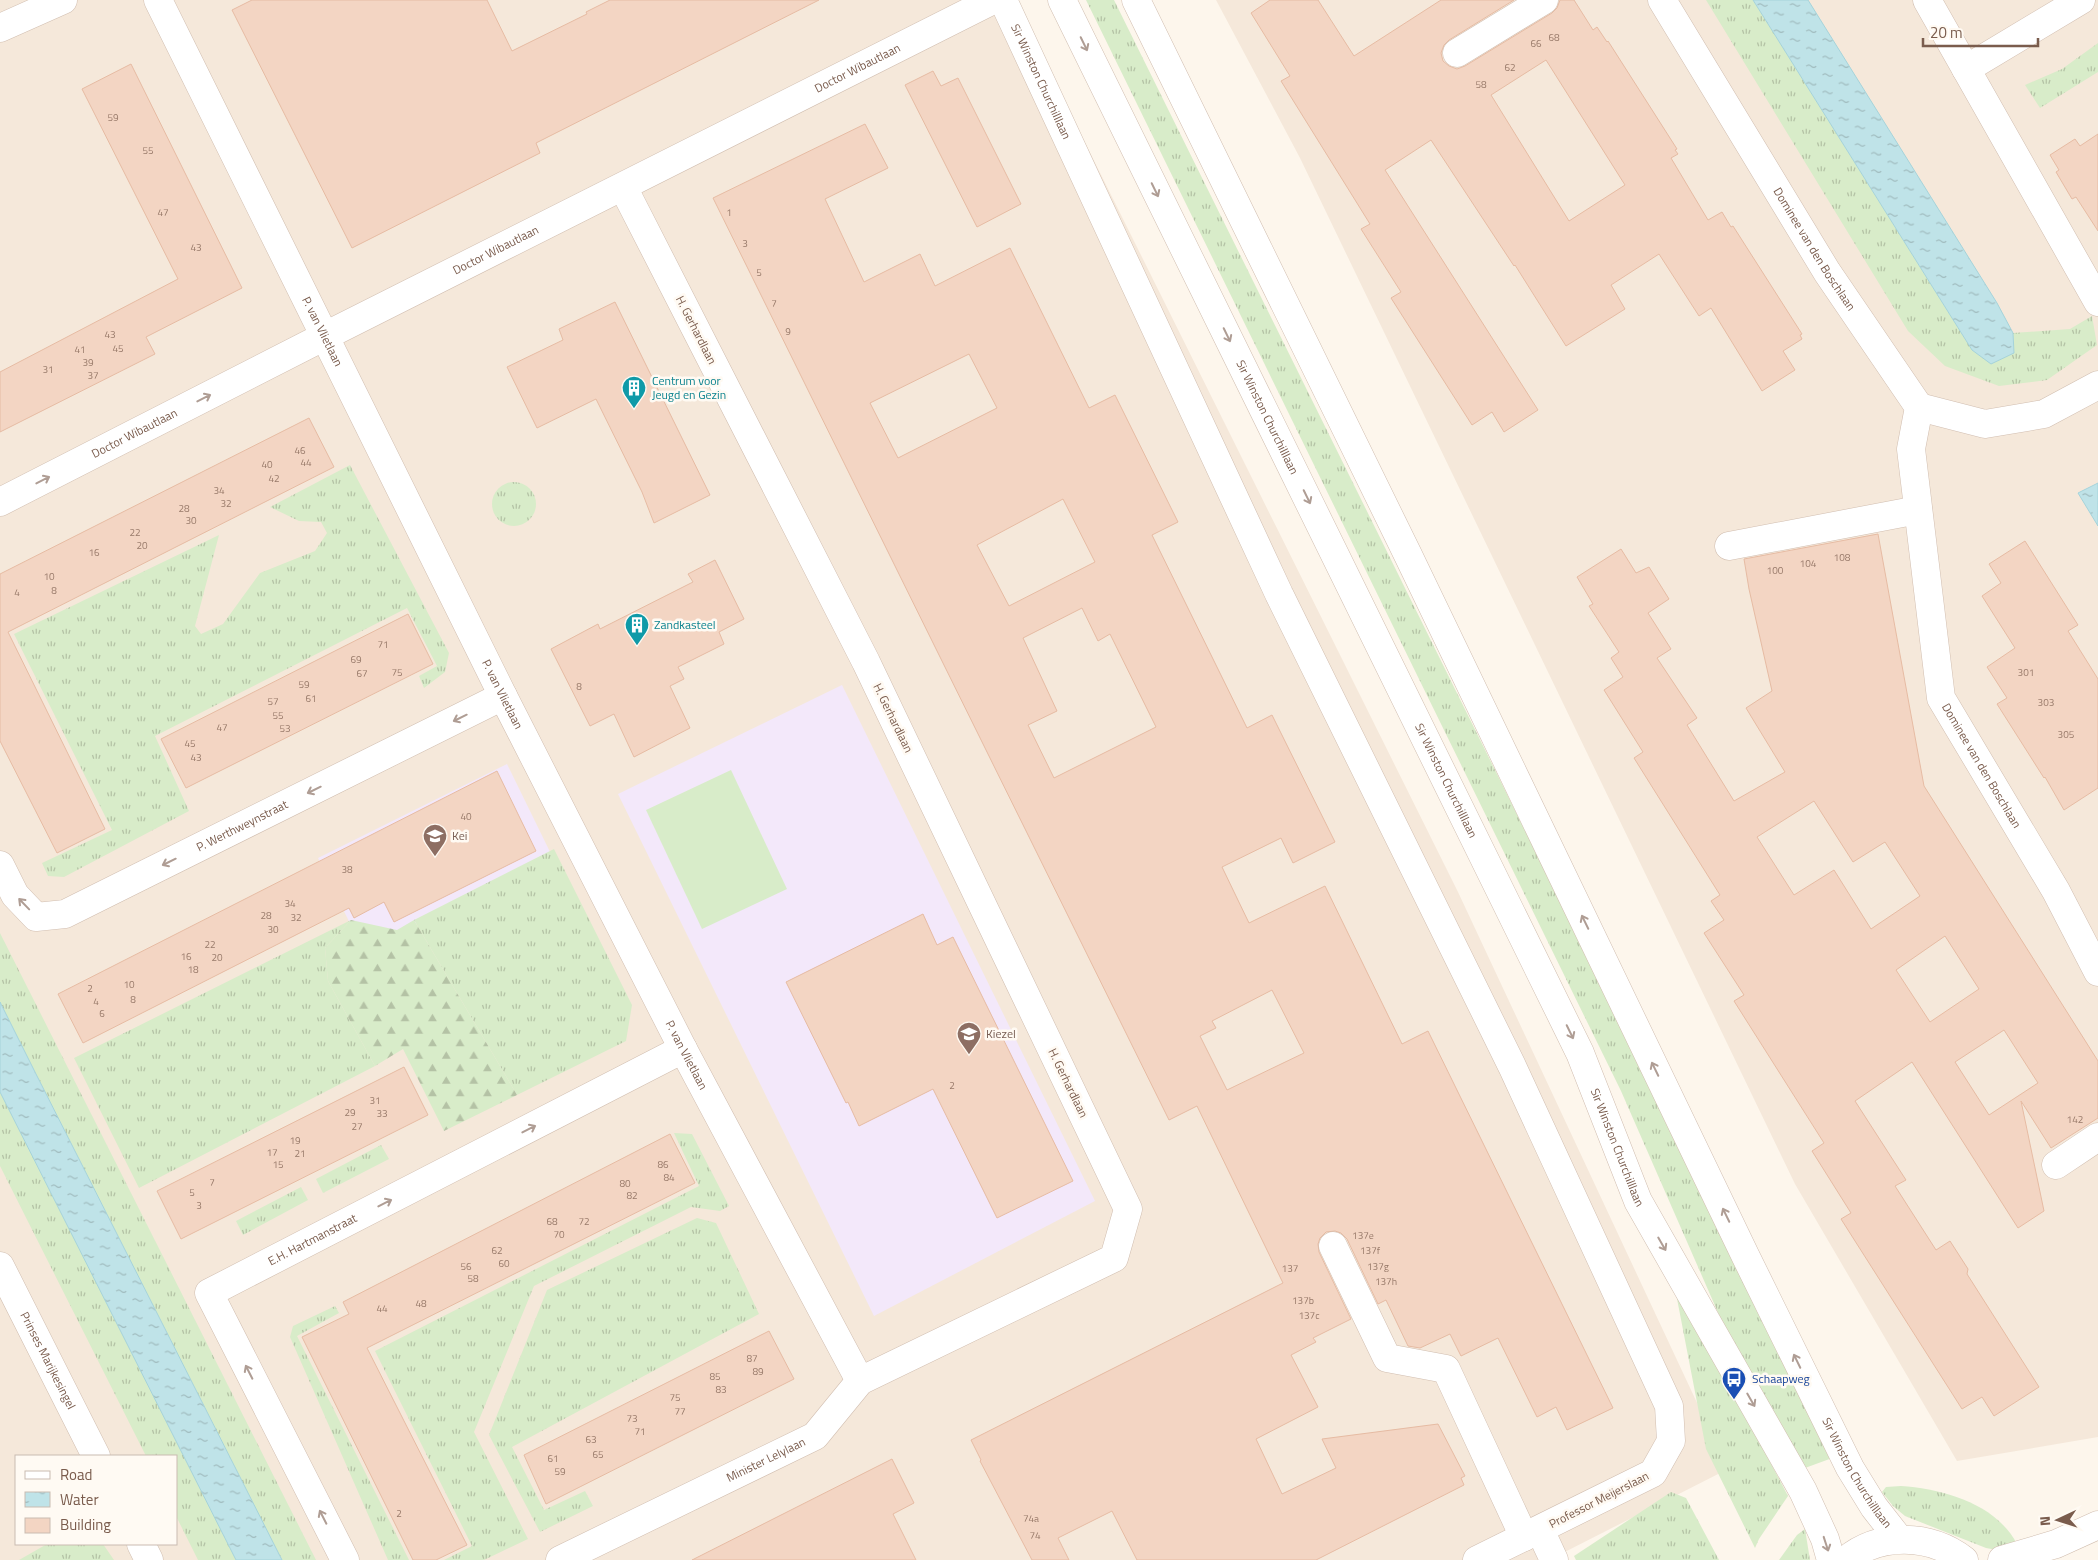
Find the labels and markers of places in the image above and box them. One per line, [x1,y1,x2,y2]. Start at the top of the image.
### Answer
place label: Centrum voor Jeugd en Gezin [652,371,726,404]
building icon: Centrum voor Jeugd en Gezin [621,375,647,409]
building icon: Zandkasteel [624,612,650,646]
place label: Zandkasteel [654,615,716,634]
school or university icon: Kei [422,823,448,857]
place label: Kei [452,826,467,845]
school or university icon: Kiezel [956,1021,982,1055]
place label: Kiezel [986,1024,1016,1043]
bus stop icon: Schaapweg [1721,1366,1747,1400]
place label: Schaapweg [1752,1369,1810,1388]

